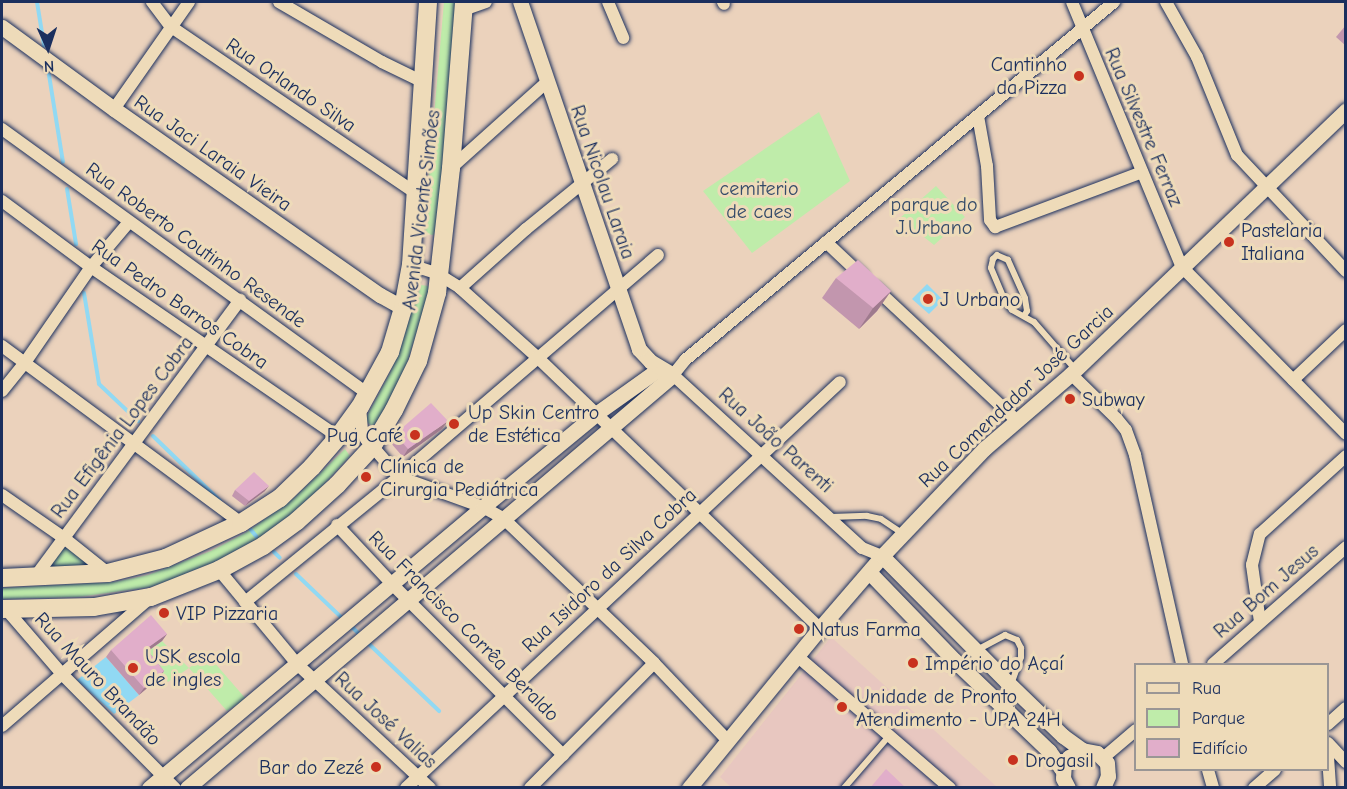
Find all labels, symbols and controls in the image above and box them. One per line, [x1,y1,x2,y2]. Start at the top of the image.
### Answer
north arrow [18,18,78,78]
street label: Rua Orlando Silva [221,33,361,137]
street label: Rua Silvestre Ferraz [1100,44,1188,210]
place label: Cantinho da Pizza [991,52,1067,99]
text: N [43,57,55,75]
marker: Cantinho da Pizza [1072,69,1086,83]
street label: Rua Jaci Laraia Vieira [130,90,296,216]
street label: Rua Nicolau Laraia [565,102,641,262]
street label: Avenida Vicente Simões [397,108,445,312]
street label: Rua Roberto Coutinho Resende [81,157,311,333]
park label: cemiterio de caes [720,176,798,223]
park label: parque do J.Urbano [891,193,977,240]
place label: Pastelaria Italiana [1241,219,1323,266]
street label: Rua Pedro Barros Cobra [87,234,273,374]
marker: Pastelaria Italiana [1222,235,1236,249]
place label: J Urbano [940,287,1020,311]
marker: J Urbano [921,292,935,306]
street label: Rua Comendador José Garcia [914,299,1118,493]
street label: Rua Efigênia Lopes Cobra [46,331,198,523]
street label: Rua João Parenti [714,382,838,498]
place label: Subway [1082,387,1145,411]
marker: Subway [1063,392,1077,406]
place label: Up Skin Centro de Estética [468,400,599,447]
marker: Up Skin Centro de Estética [445,415,463,433]
place label: Pug Café [327,423,403,447]
marker: Pug Café [408,428,422,442]
place label: Clínica de Cirurgia Pediátrica [380,454,538,501]
marker: Clínica de Cirurgia Pediátrica [357,468,375,486]
street label: Rua Isidoro da Silva Cobra [517,483,701,657]
street label: Rua Francisco Corrêa Beraldo [364,526,564,726]
street label: Rua Bom Jesus [1209,539,1323,643]
place label: VIP Pizzaria [176,601,278,625]
marker: VIP Pizzaria [157,606,171,620]
street label: Rua Mauro Brandão [30,607,166,751]
place label: Natus Farma [811,617,921,641]
marker: Natus Farma [792,622,806,636]
place label: USK escola de ingles [145,644,241,691]
place label: Império do Açaí [925,651,1064,675]
marker: Império do Açaí [906,656,920,670]
marker: USK escola de ingles [126,661,140,675]
legend [1134,663,1329,771]
street label: Rua José Valias [330,667,442,773]
text: Rua [1192,678,1221,699]
place label: Unidade de Pronto Atendimento - UPA 24H [856,684,1061,731]
marker: Unidade de Pronto Atendimento - UPA 24H [833,698,851,716]
text: Parque [1192,708,1245,729]
text: Edifício [1192,738,1248,759]
place label: Drogasil [1025,748,1094,772]
marker: Drogasil [1006,753,1020,767]
place label: Bar do Zezé [259,755,364,779]
marker: Bar do Zezé [369,760,383,774]

